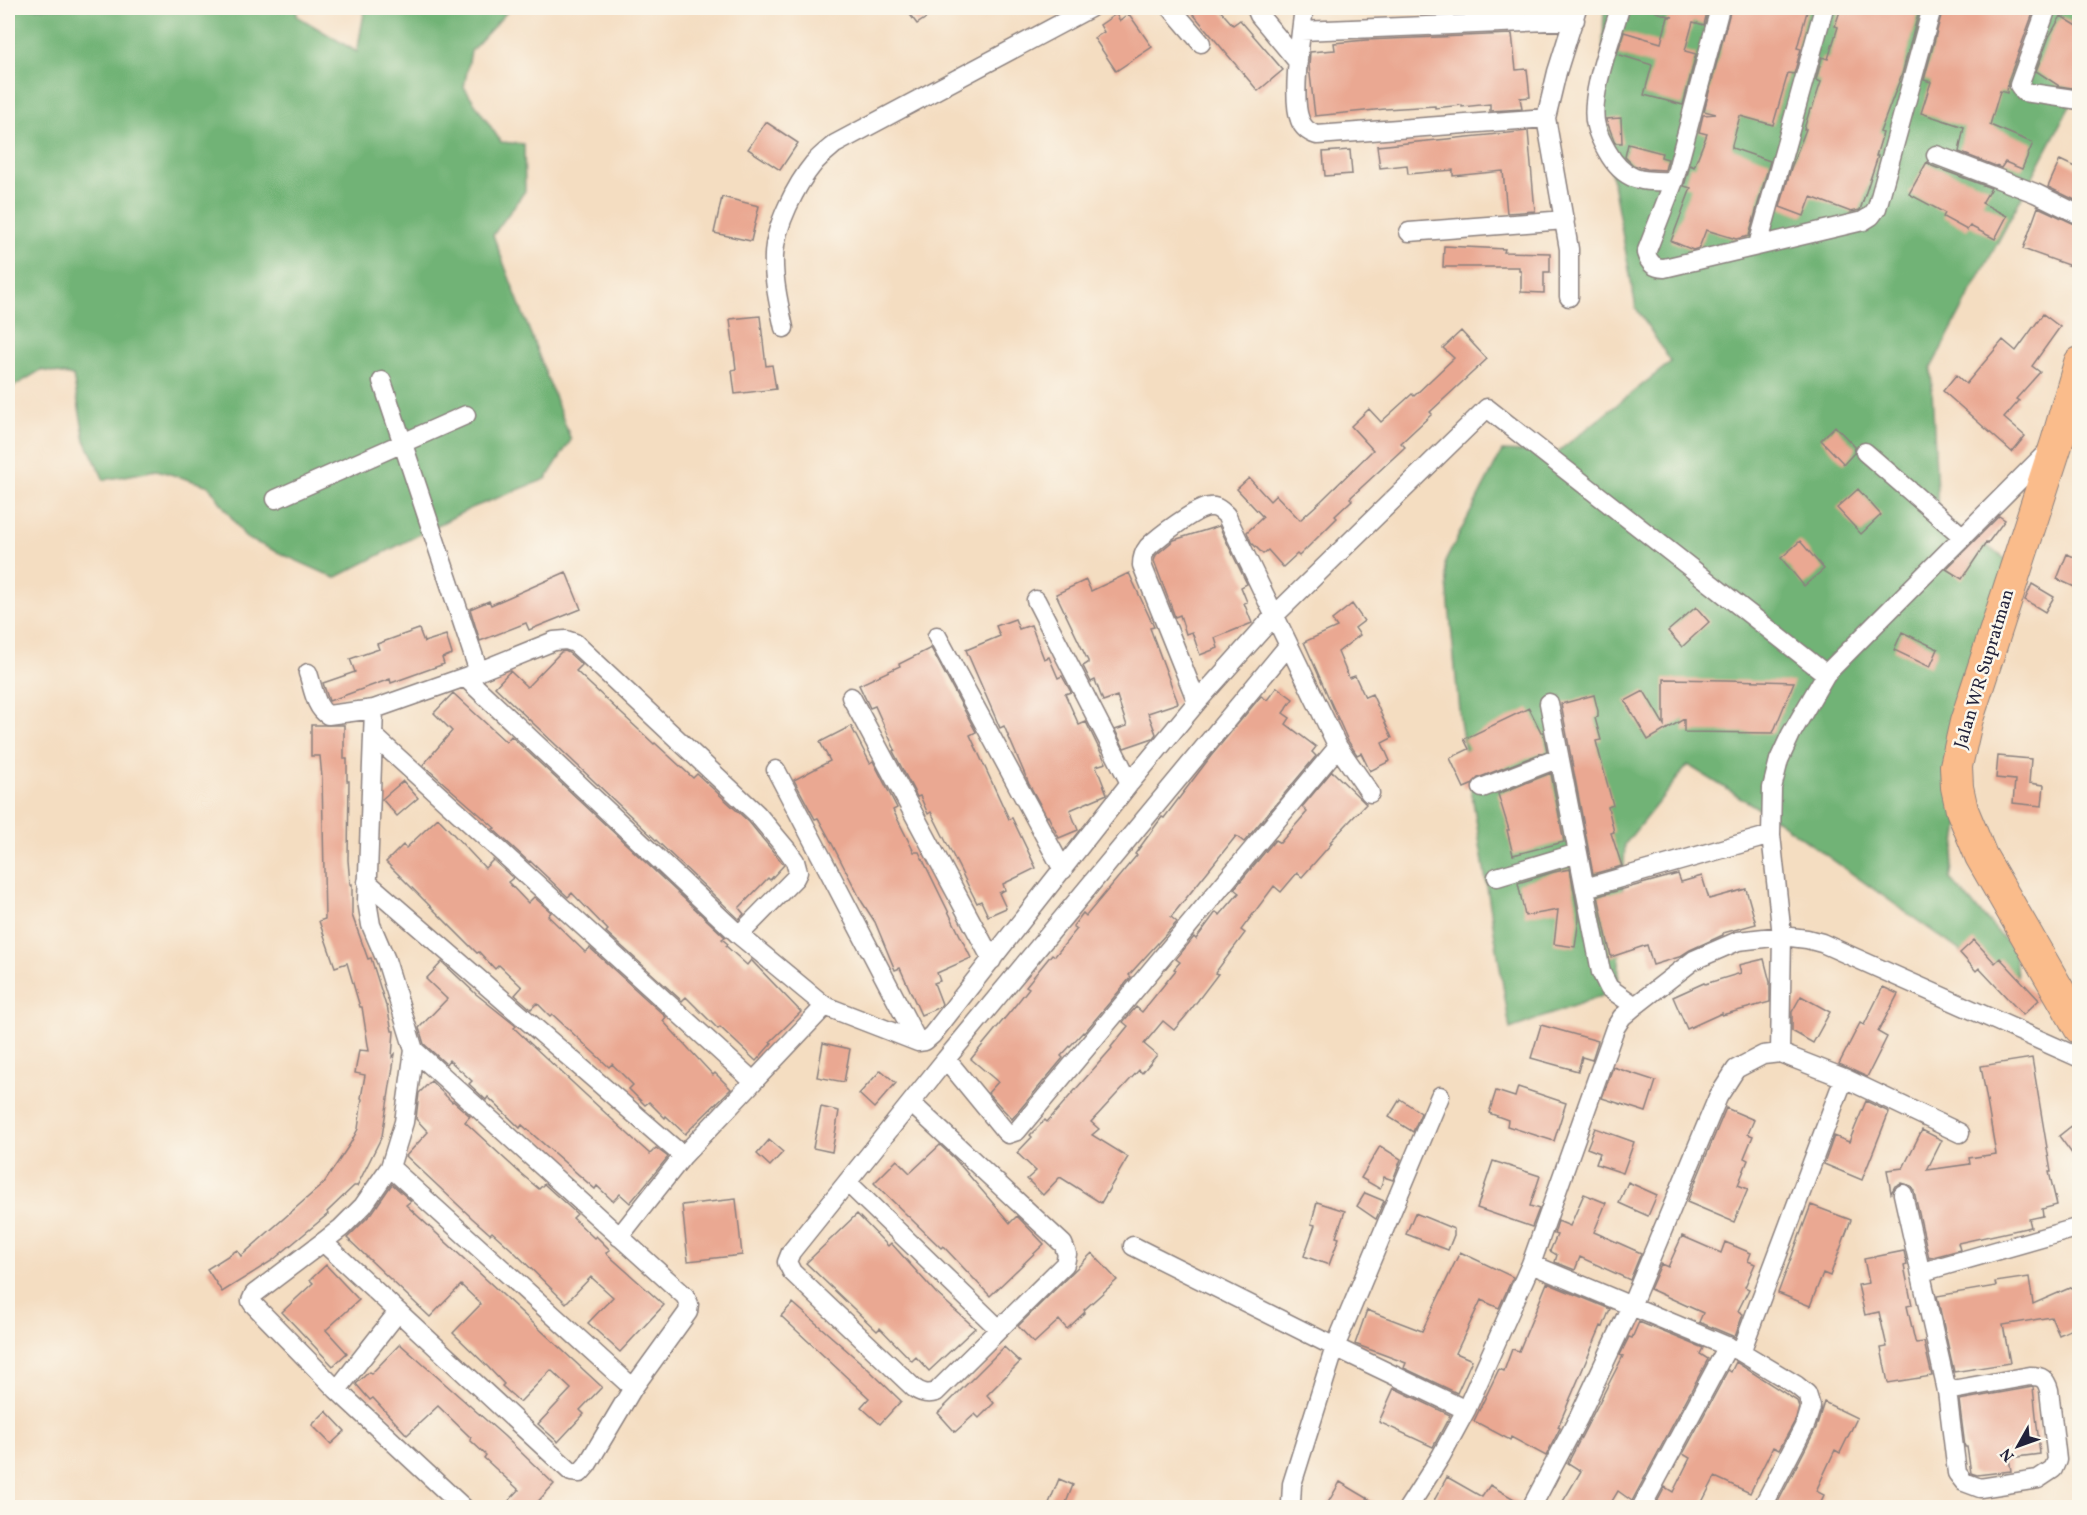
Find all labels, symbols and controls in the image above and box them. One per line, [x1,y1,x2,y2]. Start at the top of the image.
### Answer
street label: Jalan WR Supratman [1949,586,2021,752]
north arrow [1988,1416,2048,1476]
text: N [1996,1443,2020,1466]

